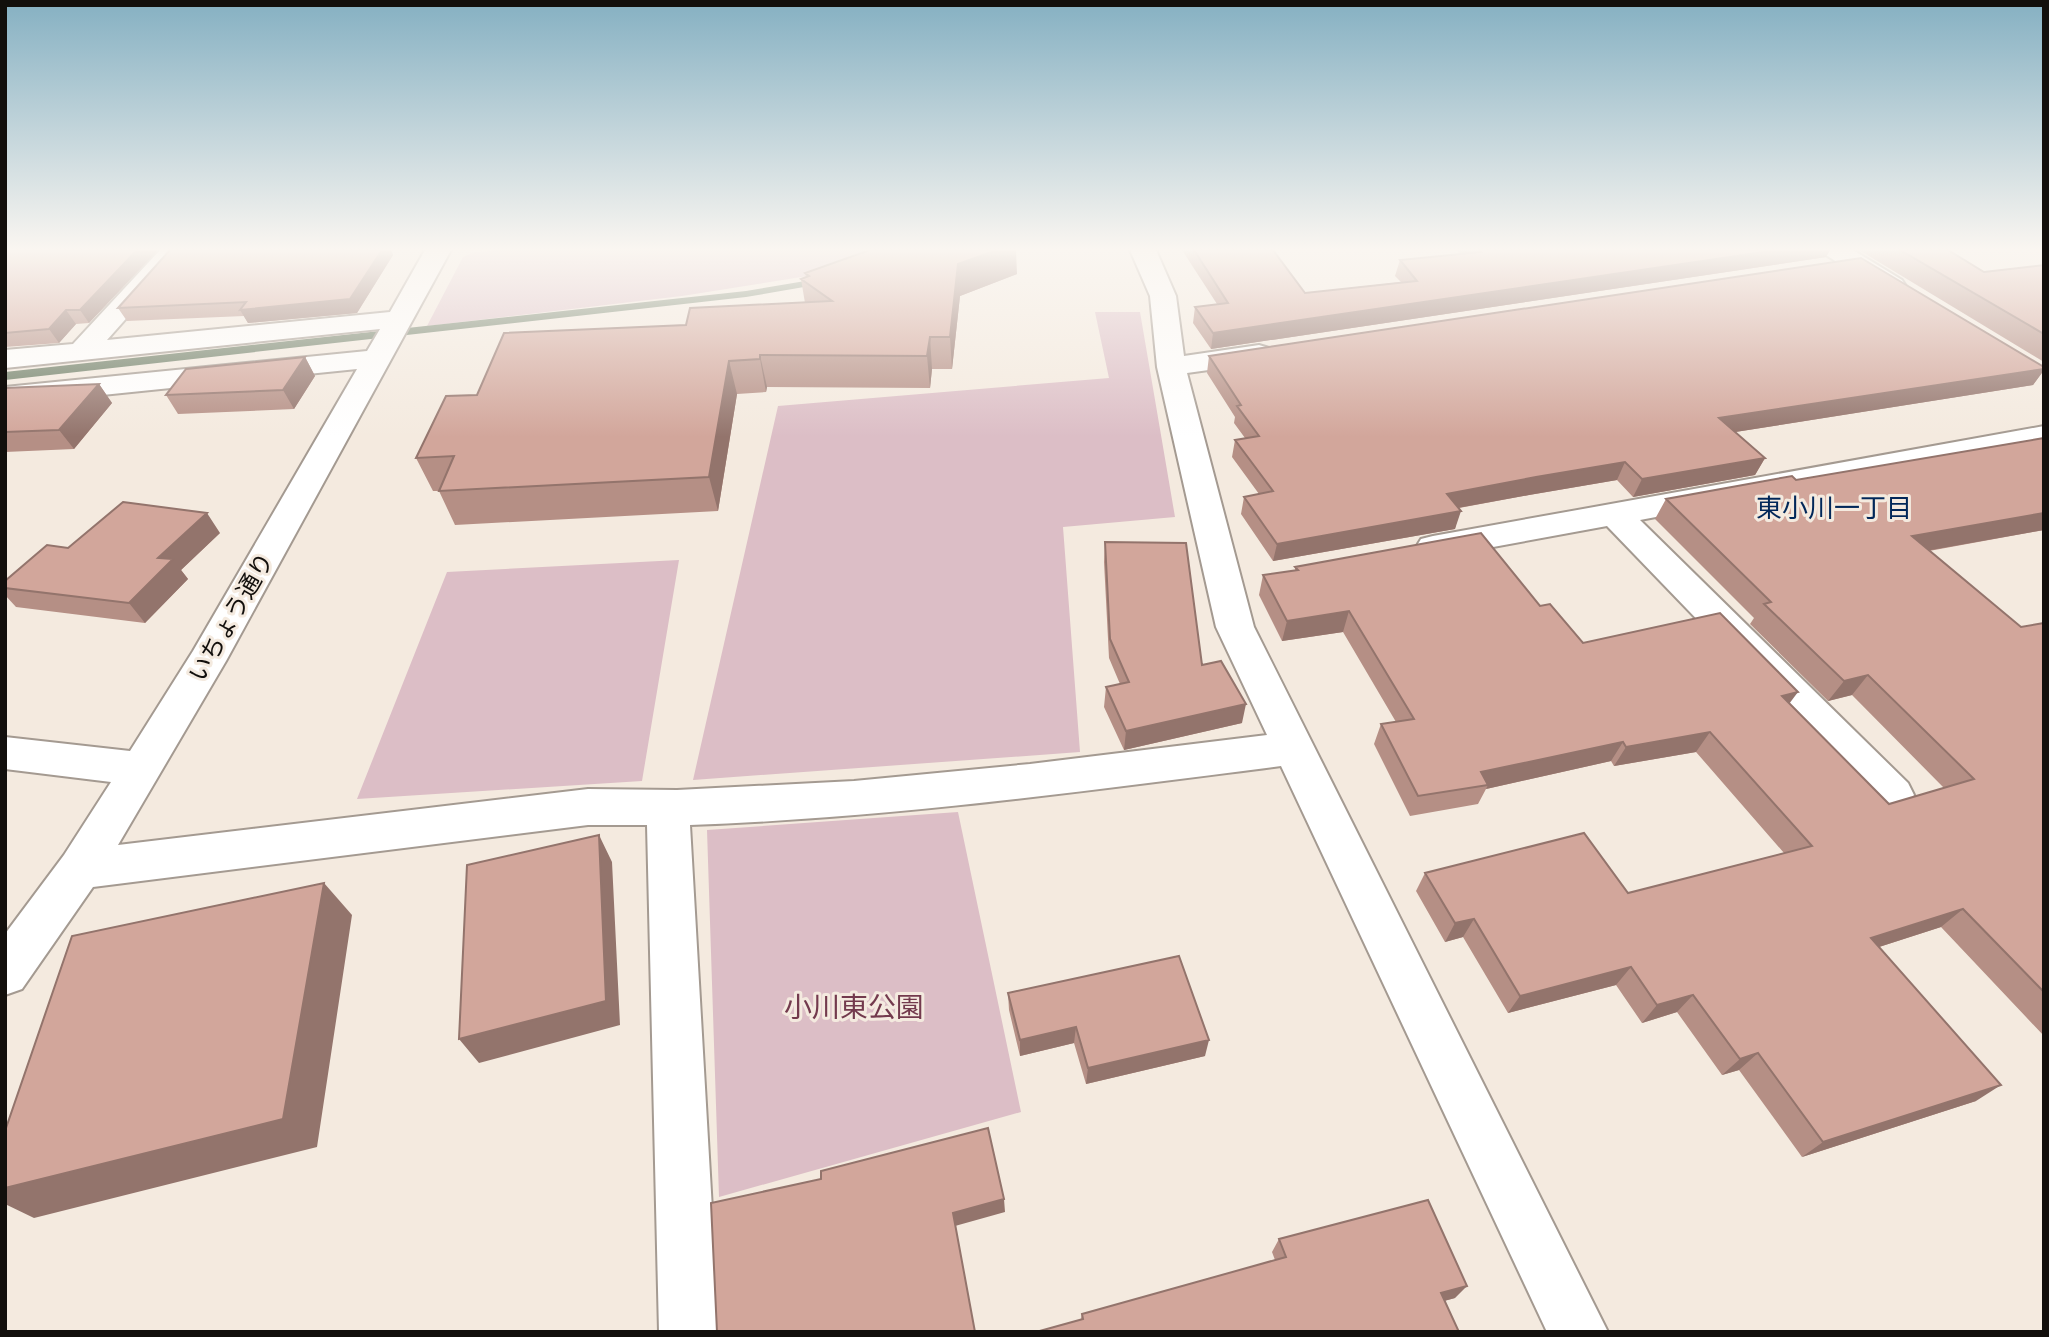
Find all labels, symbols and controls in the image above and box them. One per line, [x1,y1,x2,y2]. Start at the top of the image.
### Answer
district label: 東小川一丁目 [1756,493,1912,523]
street label: いちょう通り [183,548,279,686]
park label: 小川東公園 [784,991,924,1023]

